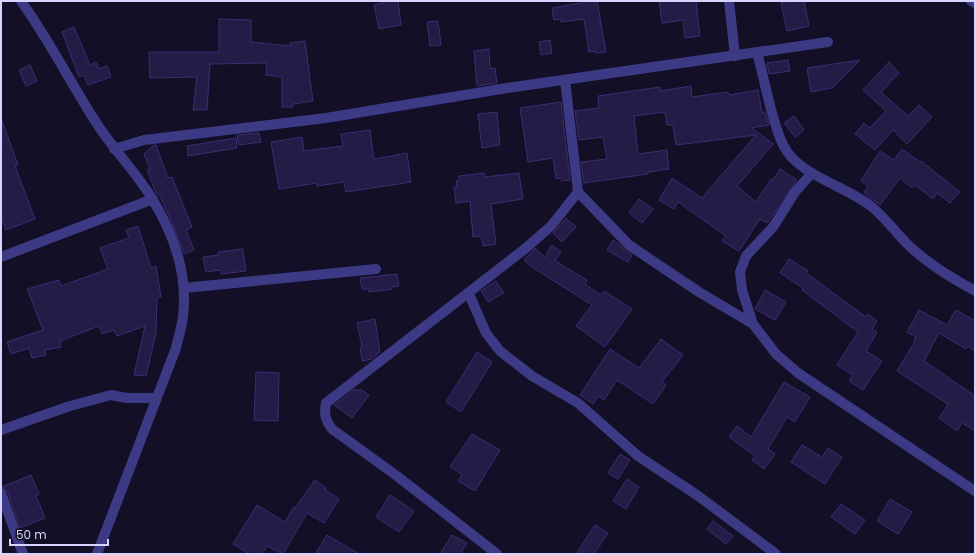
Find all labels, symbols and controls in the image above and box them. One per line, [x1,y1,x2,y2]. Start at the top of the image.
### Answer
scale bar [10,521,108,547]
text: 50 m [16,526,47,543]

